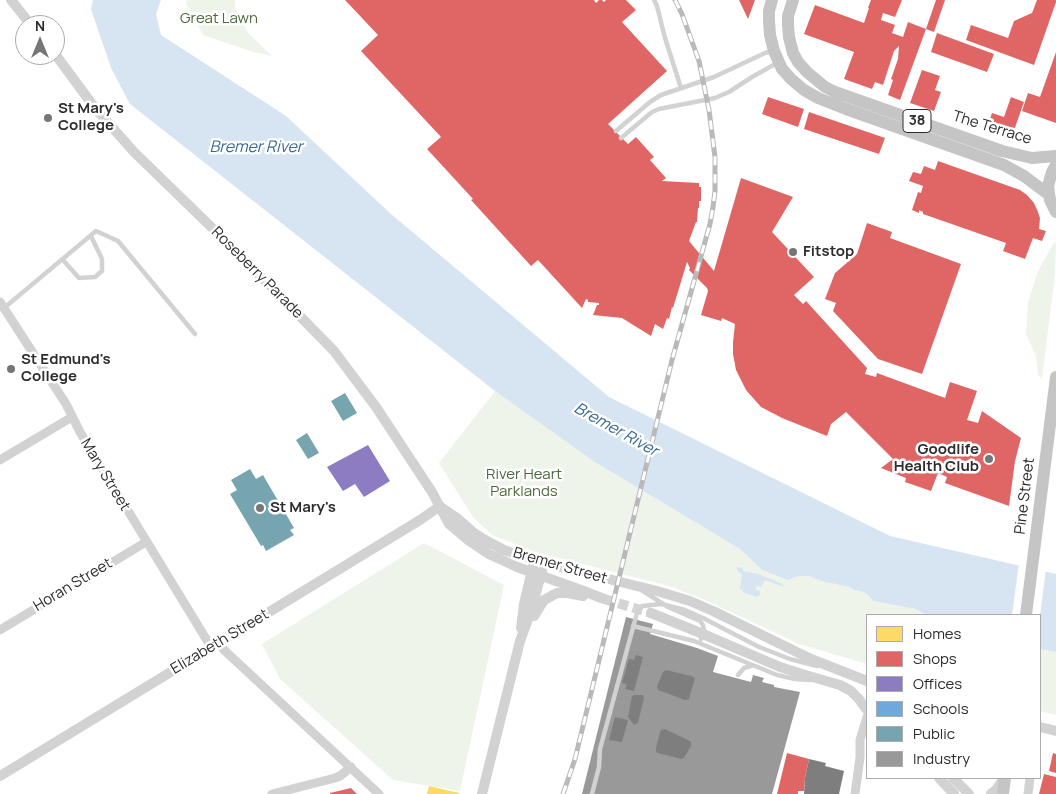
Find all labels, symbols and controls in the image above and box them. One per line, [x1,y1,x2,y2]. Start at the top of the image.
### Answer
park label: Great Lawn [180,10,258,28]
north arrow [15,15,65,65]
text: N [35,16,45,35]
place label: St Mary's College [58,100,124,135]
street label: The Terrace [950,107,1034,149]
road number: 38 [903,110,931,132]
marker: St Mary's College [42,112,54,124]
water label: Bremer River [209,138,303,158]
street label: Roseberry Parade [207,223,307,323]
place label: Fitstop [803,243,854,261]
marker: Fitstop [787,246,799,258]
place label: St Edmund's College [21,351,111,386]
marker: St Edmund's College [5,363,17,375]
water label: Bremer River [571,399,661,461]
street label: Mary Street [76,436,134,514]
place label: Goodlife Health Club [894,441,979,476]
marker: Goodlife Health Club [983,453,995,465]
street label: Pine Street [1011,457,1039,535]
park label: River Heart Parklands [486,466,562,501]
place label: St Mary's [270,499,336,517]
marker: St Mary's [254,502,266,514]
street label: Bremer Street [511,544,609,588]
street label: Horan Street [30,554,116,616]
street label: Elizabeth Street [168,606,272,678]
legend [866,614,1041,779]
text: Homes [913,623,961,644]
text: Shops [913,648,957,669]
text: Offices [913,673,962,694]
text: Schools [913,698,969,719]
text: Public [913,723,955,744]
text: Industry [913,748,970,769]

